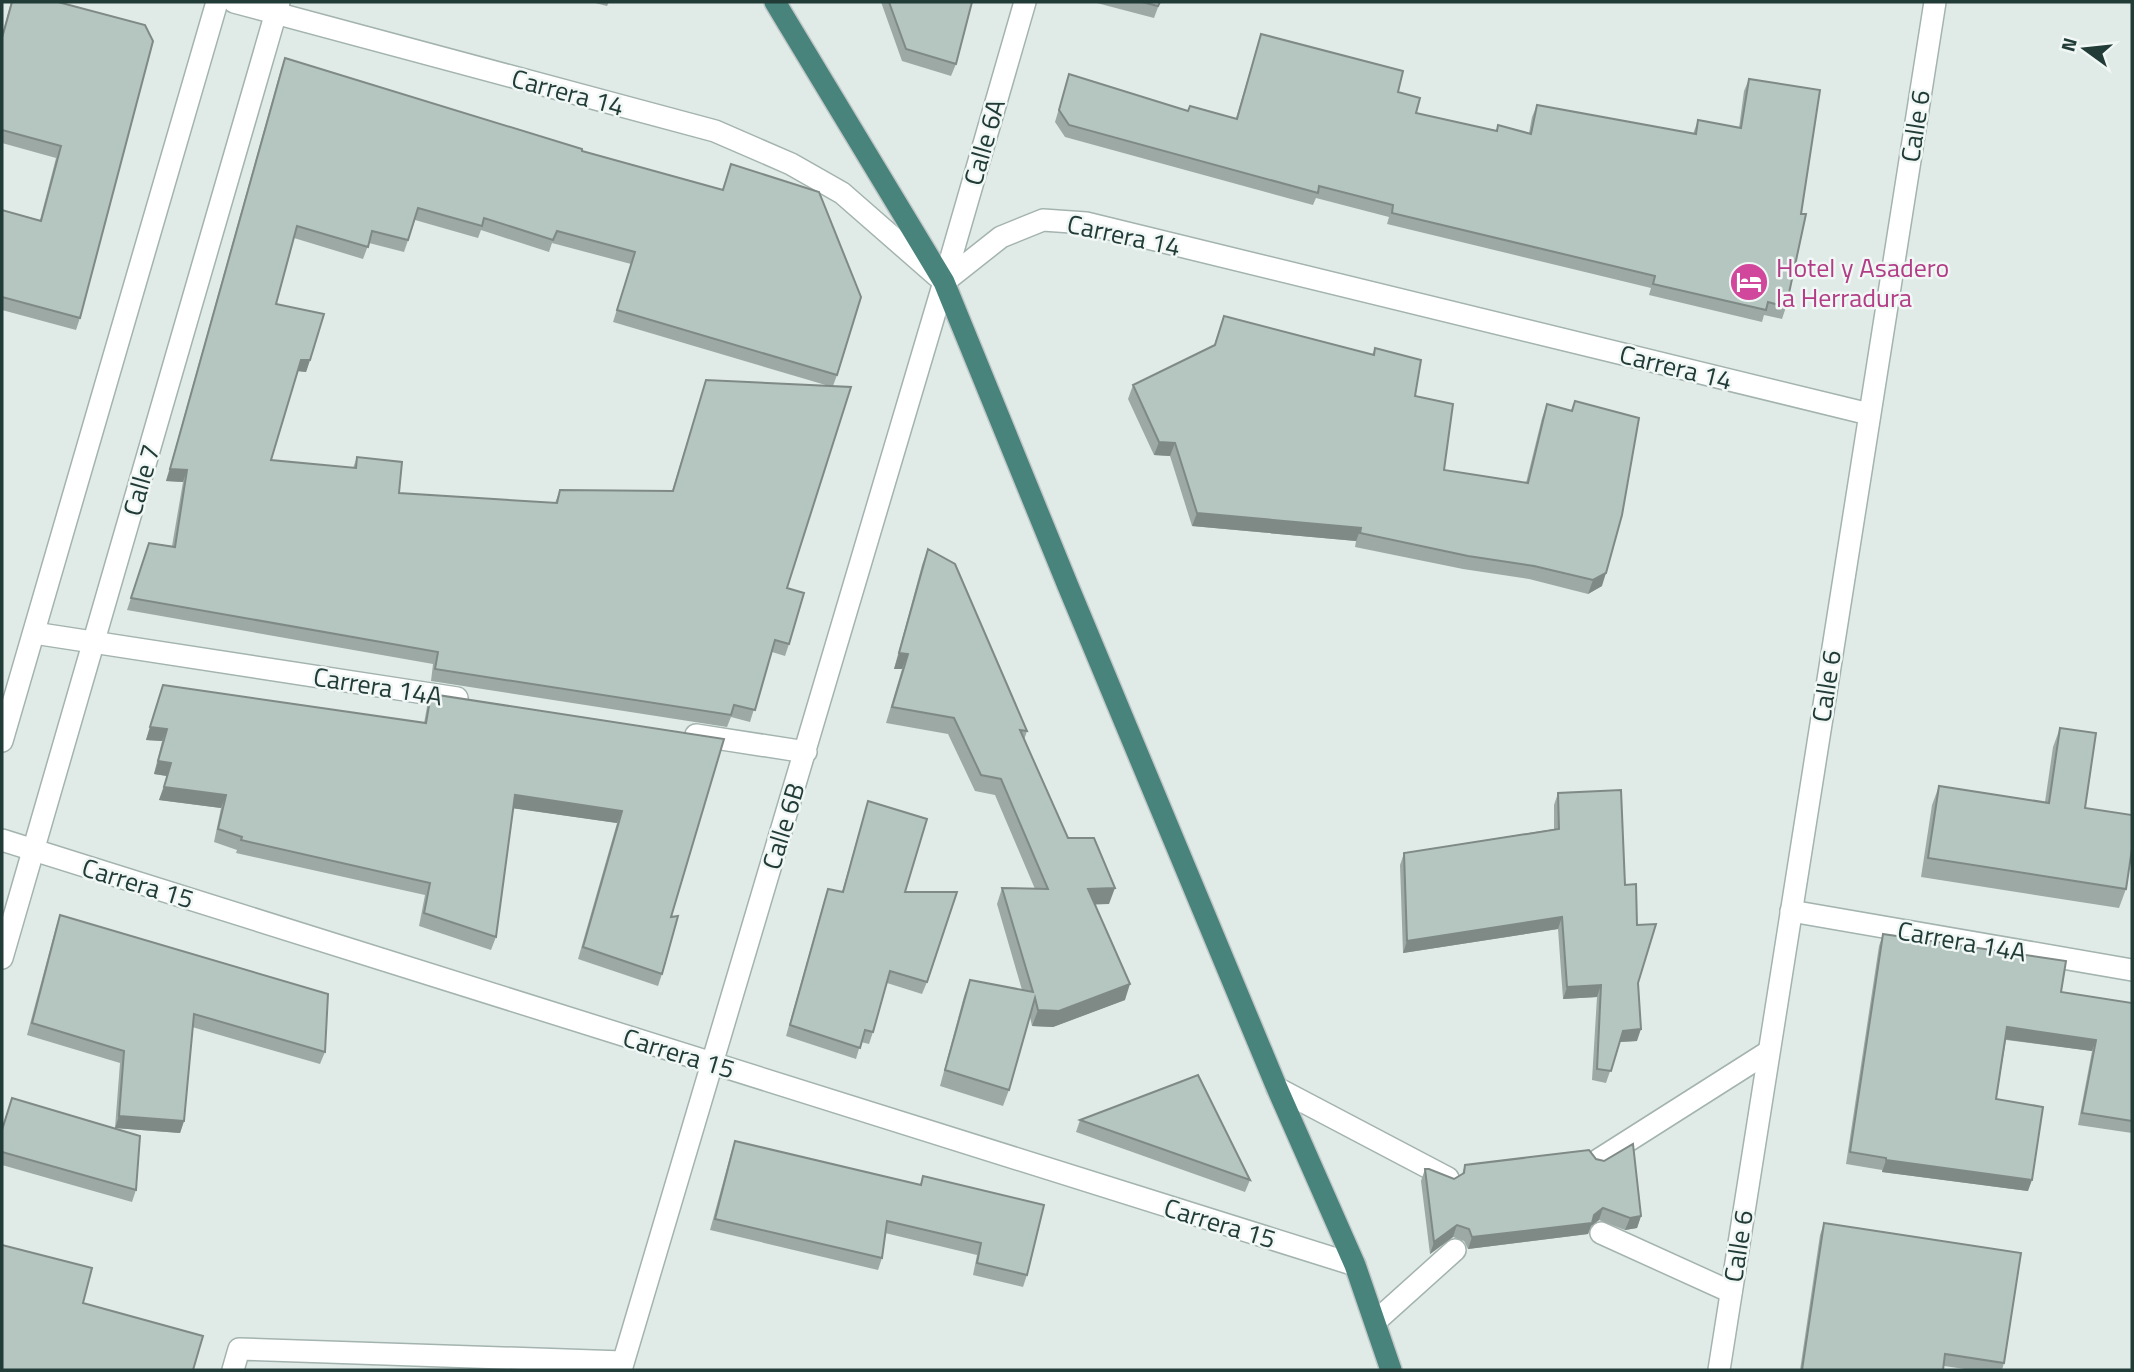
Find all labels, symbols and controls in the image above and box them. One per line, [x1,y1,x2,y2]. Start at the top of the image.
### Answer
north arrow [2050,14,2120,84]
text: N [2052,34,2084,55]
street label: Carrera 14 [507,58,629,126]
street label: Calle 6 [1890,87,1940,165]
street label: Calle 6A [953,94,1015,190]
street label: Carrera 14 [1064,204,1184,266]
place label: Hotel y Asadero la Herradura [1776,248,1949,317]
hotel icon: Hotel y Asadero la Herradura [1728,261,1770,303]
street label: Carrera 14 [1616,334,1736,400]
street label: Calle 7 [112,440,170,520]
street label: Calle 6 [1801,647,1851,725]
street label: Carrera 14A [311,657,445,715]
street label: Calle 6B [751,778,815,874]
street label: Carrera 15 [77,848,199,918]
street label: Carrera 14A [1894,910,2030,972]
street label: Carrera 15 [618,1018,740,1088]
street label: Carrera 15 [1159,1188,1281,1258]
street label: Calle 6 [1713,1207,1763,1285]

